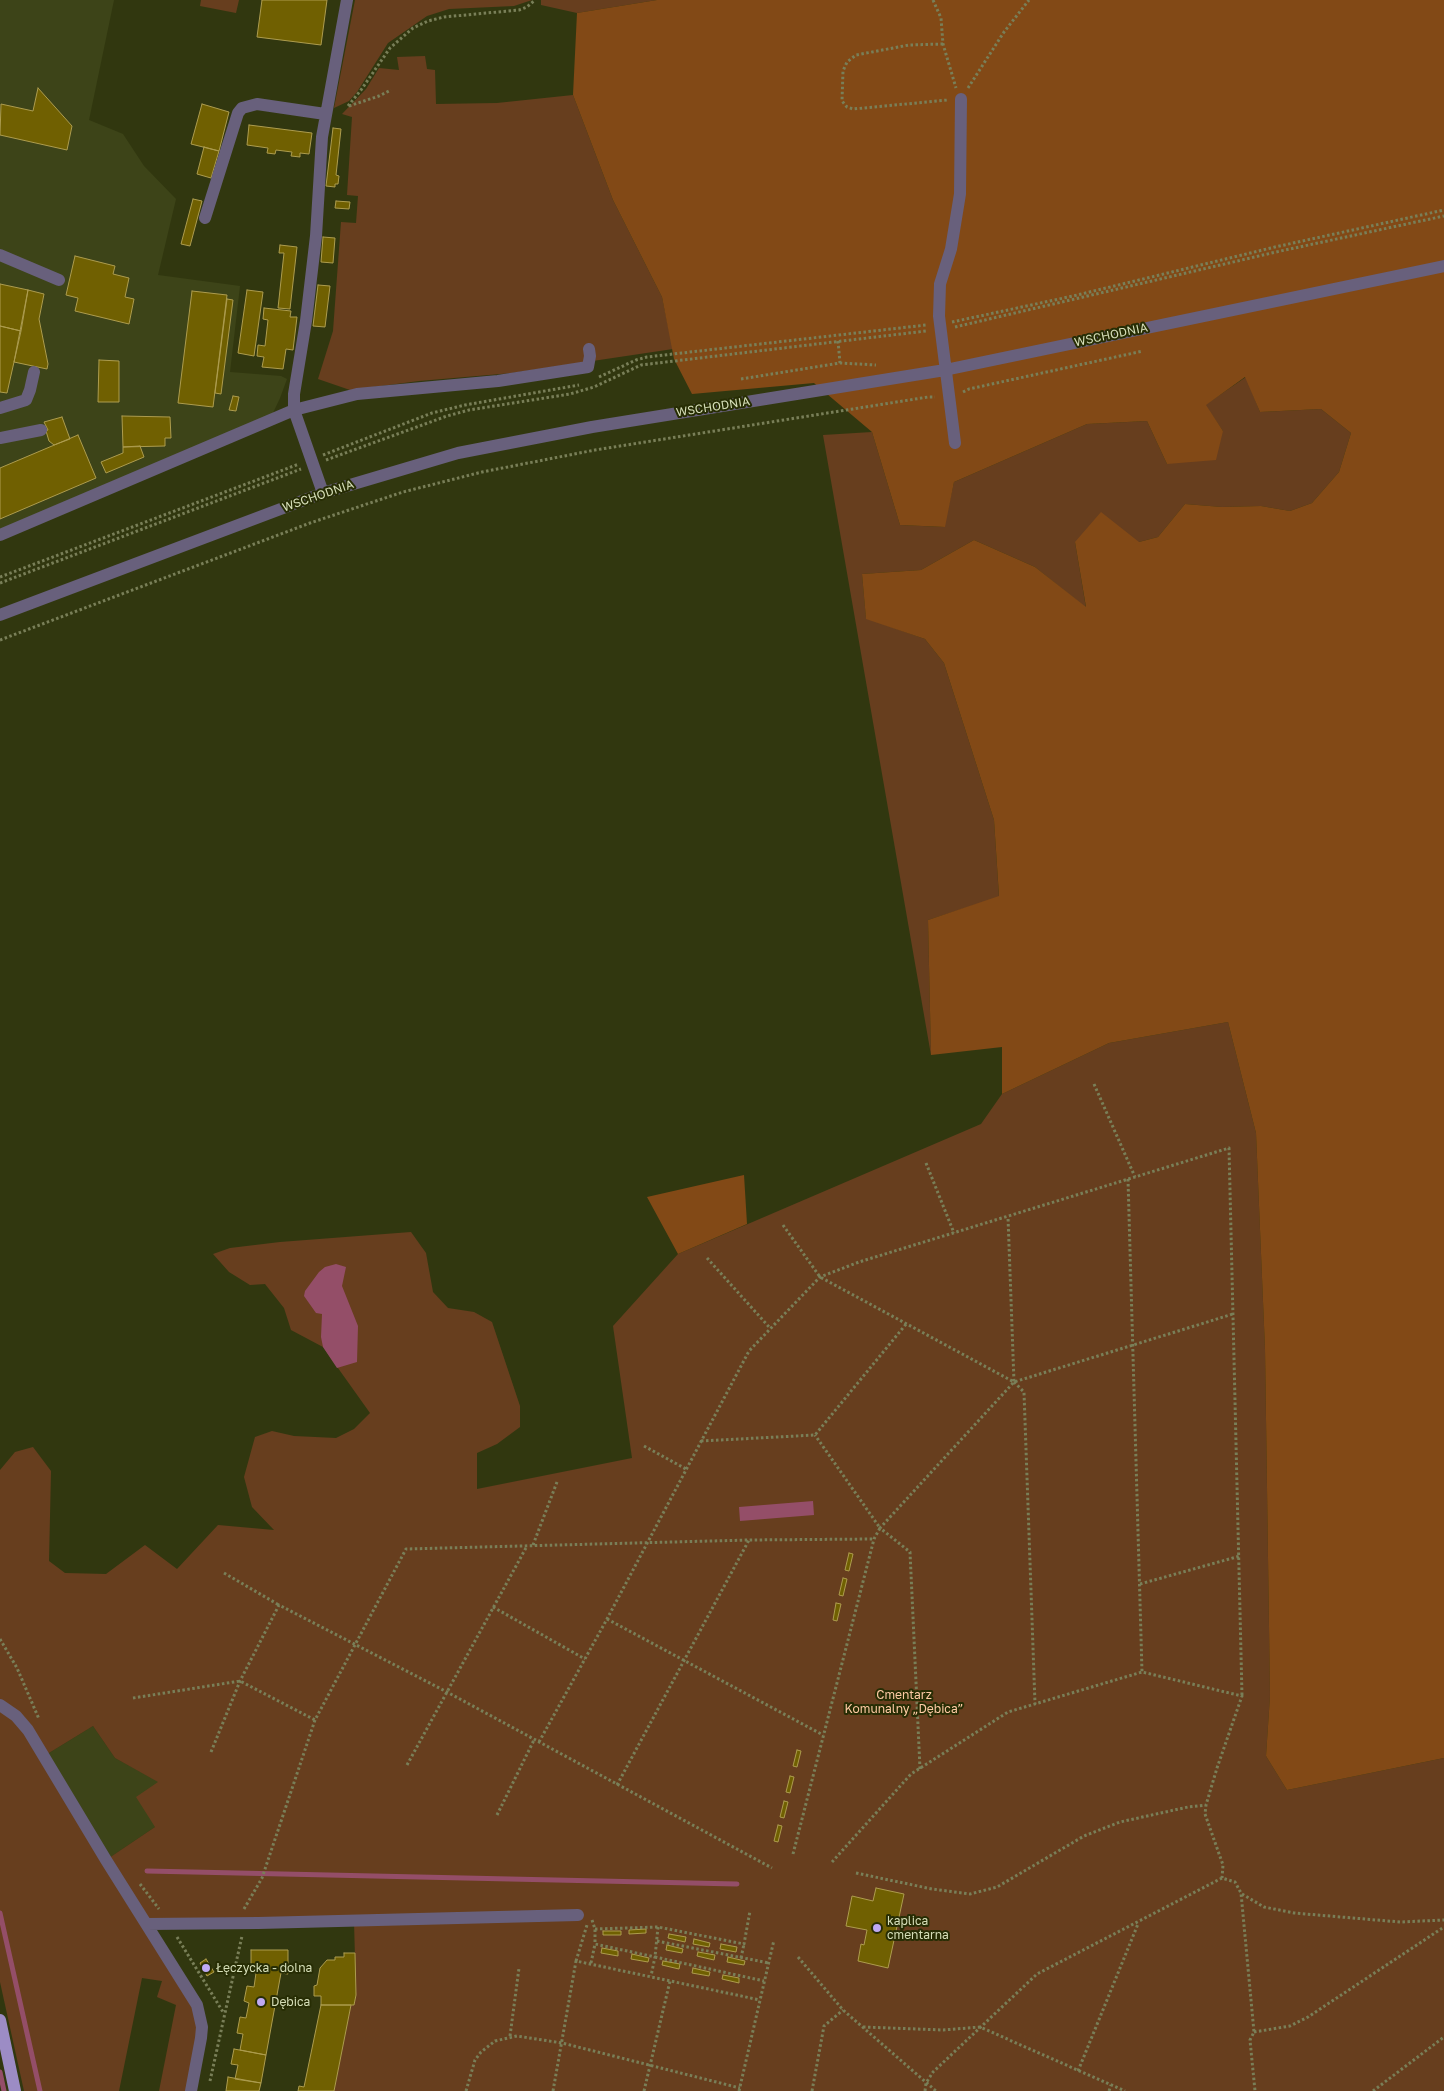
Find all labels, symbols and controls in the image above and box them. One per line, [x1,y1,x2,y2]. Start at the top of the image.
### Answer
street label: WSCHODNIA [1073,320,1149,350]
street label: WSCHODNIA [675,394,751,420]
street label: WSCHODNIA [280,477,356,515]
park label: Cmentarz Komunalny „Dębica” [845,1688,963,1716]
place label: kaplica cmentarna [887,1914,949,1942]
marker: kaplica cmentarna [871,1922,883,1934]
place label: Łęczycka - dolna [216,1961,312,1975]
marker: Łęczycka - dolna [200,1962,212,1974]
place label: Dębica [271,1995,310,2009]
marker: Dębica [255,1996,267,2008]

